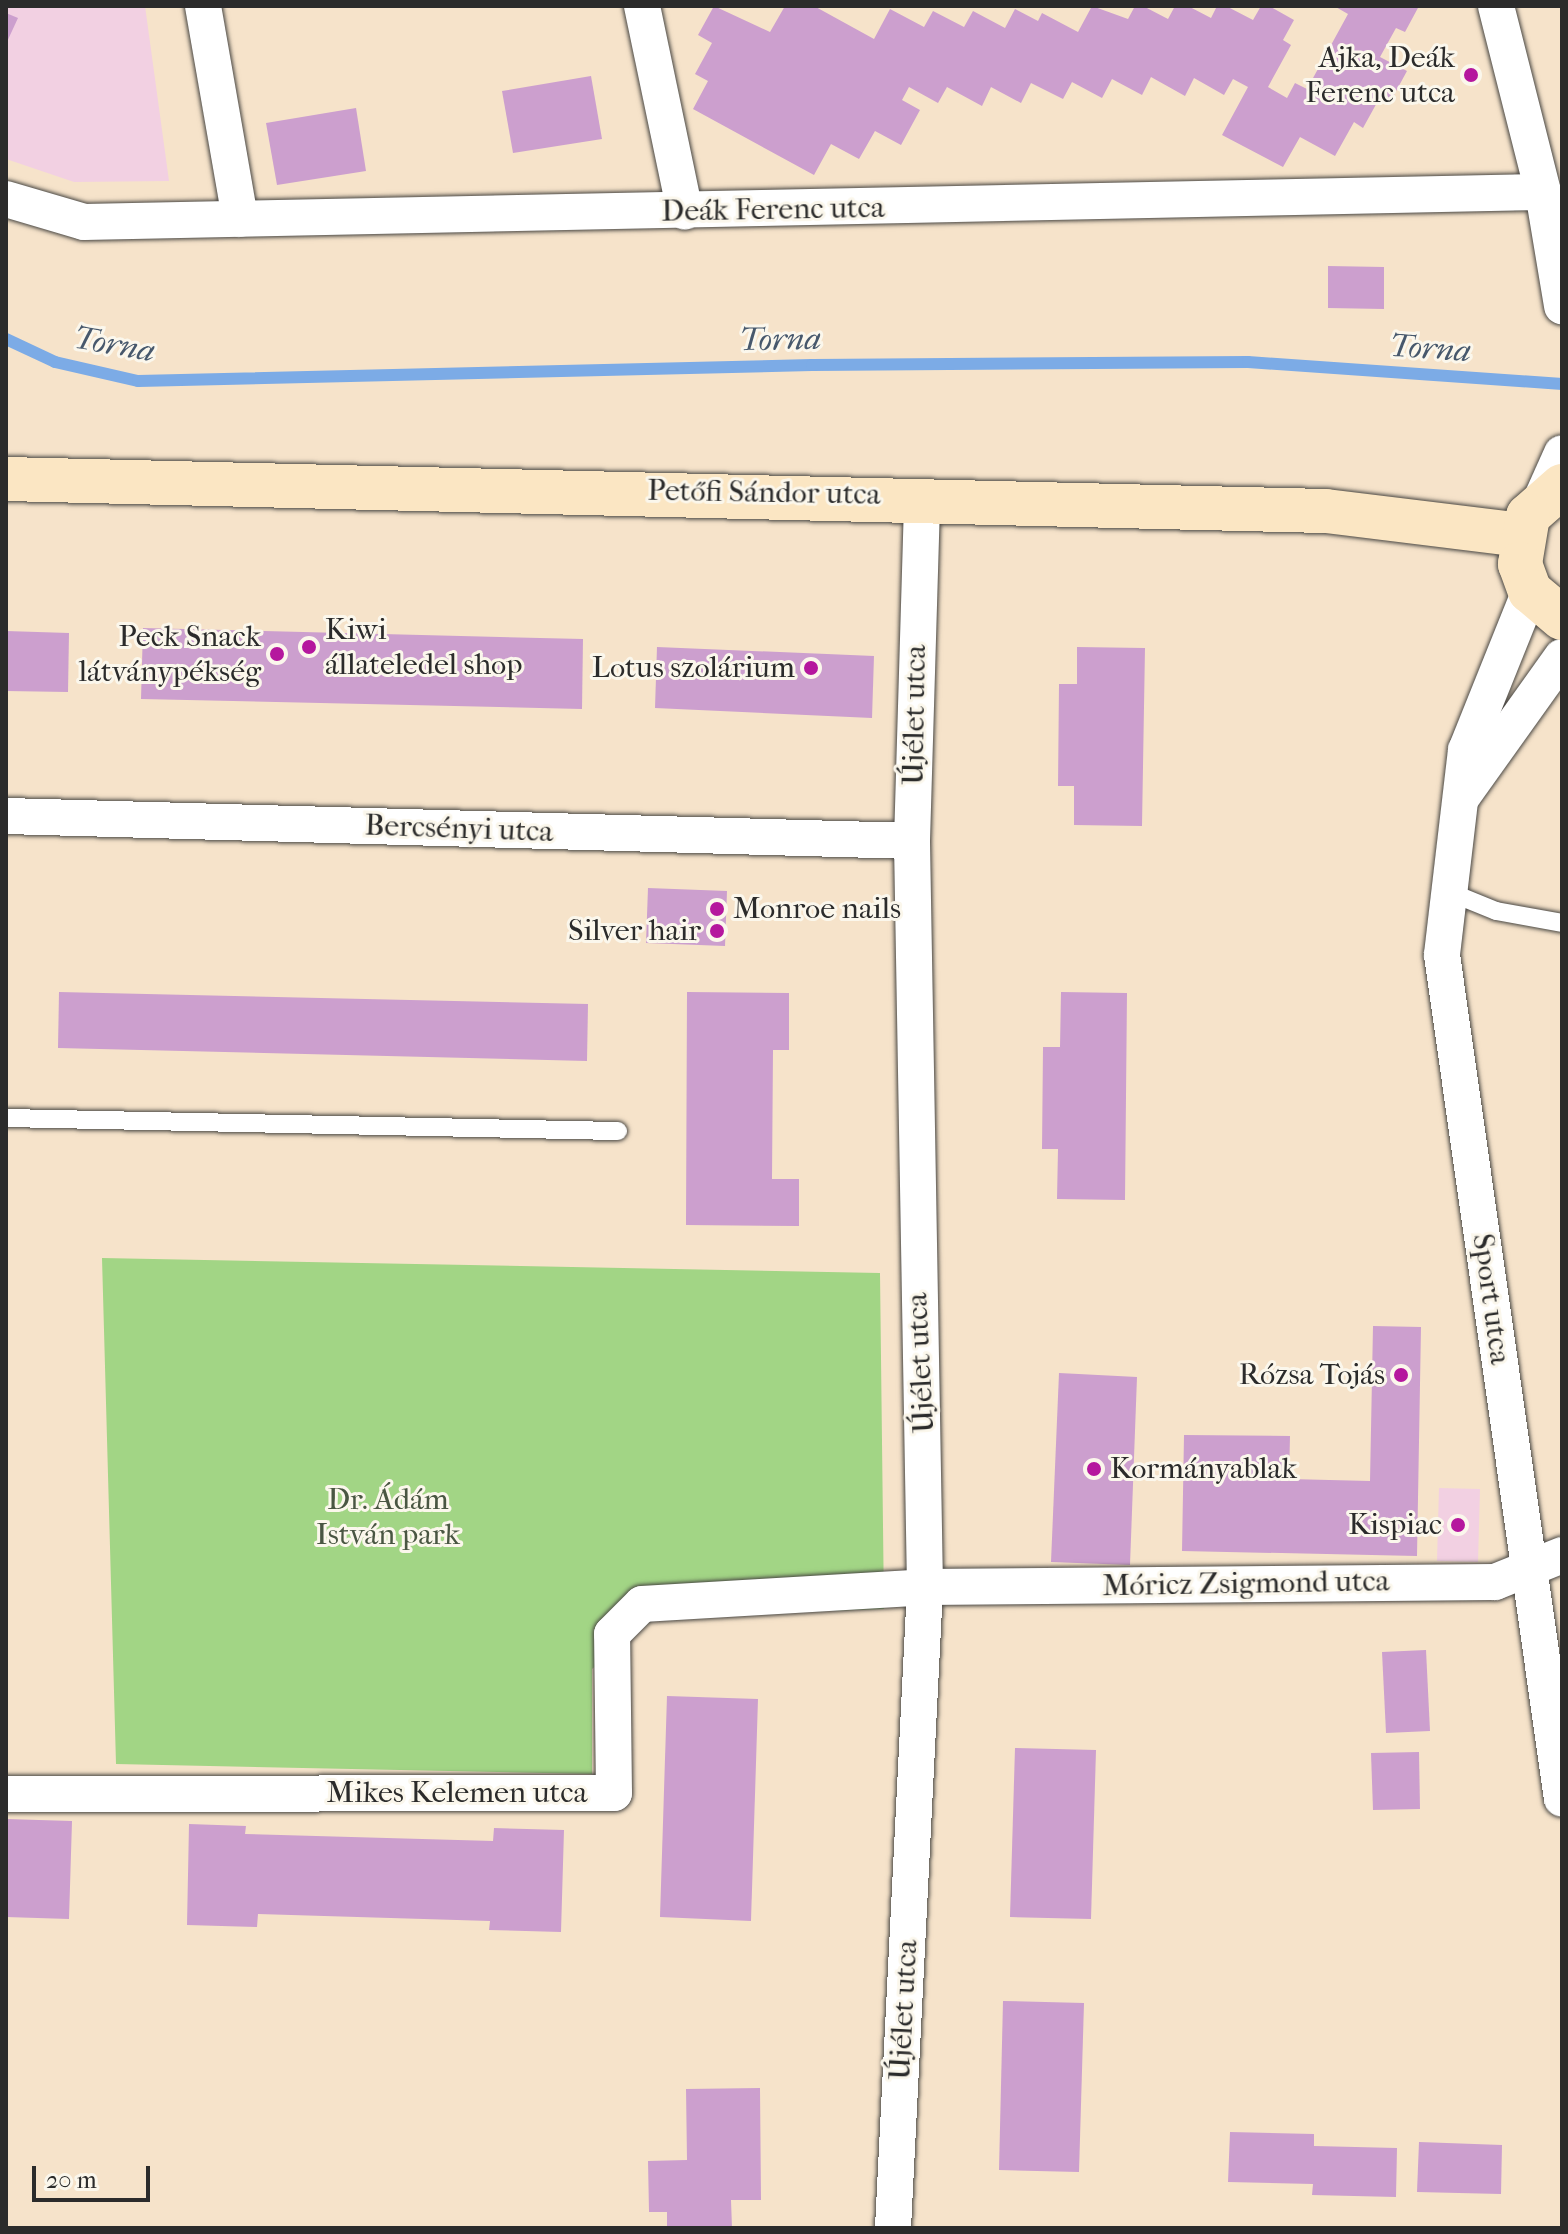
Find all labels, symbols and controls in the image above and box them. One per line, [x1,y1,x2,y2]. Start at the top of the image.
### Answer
place label: Ajka, Deák Ferenc utca [1305,40,1455,110]
marker: Ajka, Deák Ferenc utca [1462,66,1480,84]
street label: Deák Ferenc utca [661,190,885,230]
water label: Torna [70,319,158,371]
water label: Torna [739,320,821,360]
water label: Torna [1388,327,1472,371]
street label: Petőfi Sándor utca [647,473,881,513]
place label: Kiwi állateledel shop [325,612,523,682]
place label: Peck Snack látványpékség [79,619,261,690]
marker: Kiwi állateledel shop [300,638,318,656]
marker: Peck Snack látványpékség [268,645,286,663]
street label: Újélet utca [896,645,934,785]
place label: Lotus szolárium [592,650,795,686]
marker: Lotus szolárium [802,659,820,677]
street label: Bercsényi utca [364,808,554,850]
place label: Monroe nails [733,891,901,927]
marker: Monroe nails [708,900,726,918]
place label: Silver hair [568,913,701,949]
marker: Silver hair [708,922,726,940]
street label: Sport utca [1464,1231,1518,1367]
street label: Újélet utca [899,1292,943,1434]
place label: Rózsa Tojás [1239,1357,1385,1393]
marker: Rózsa Tojás [1392,1366,1410,1384]
place label: Kormányablak [1110,1451,1297,1487]
marker: Kormányablak [1085,1460,1103,1478]
park label: Dr. Ádám István park [316,1482,460,1552]
place label: Kispiac [1348,1507,1442,1543]
marker: Kispiac [1449,1516,1467,1534]
street label: Móricz Zsigmond utca [1102,1563,1390,1605]
street label: Mikes Kelemen utca [327,1775,587,1811]
street label: Újélet utca [882,1939,926,2081]
scale bar [36,2150,154,2200]
text: 20 m [46,2166,97,2194]

